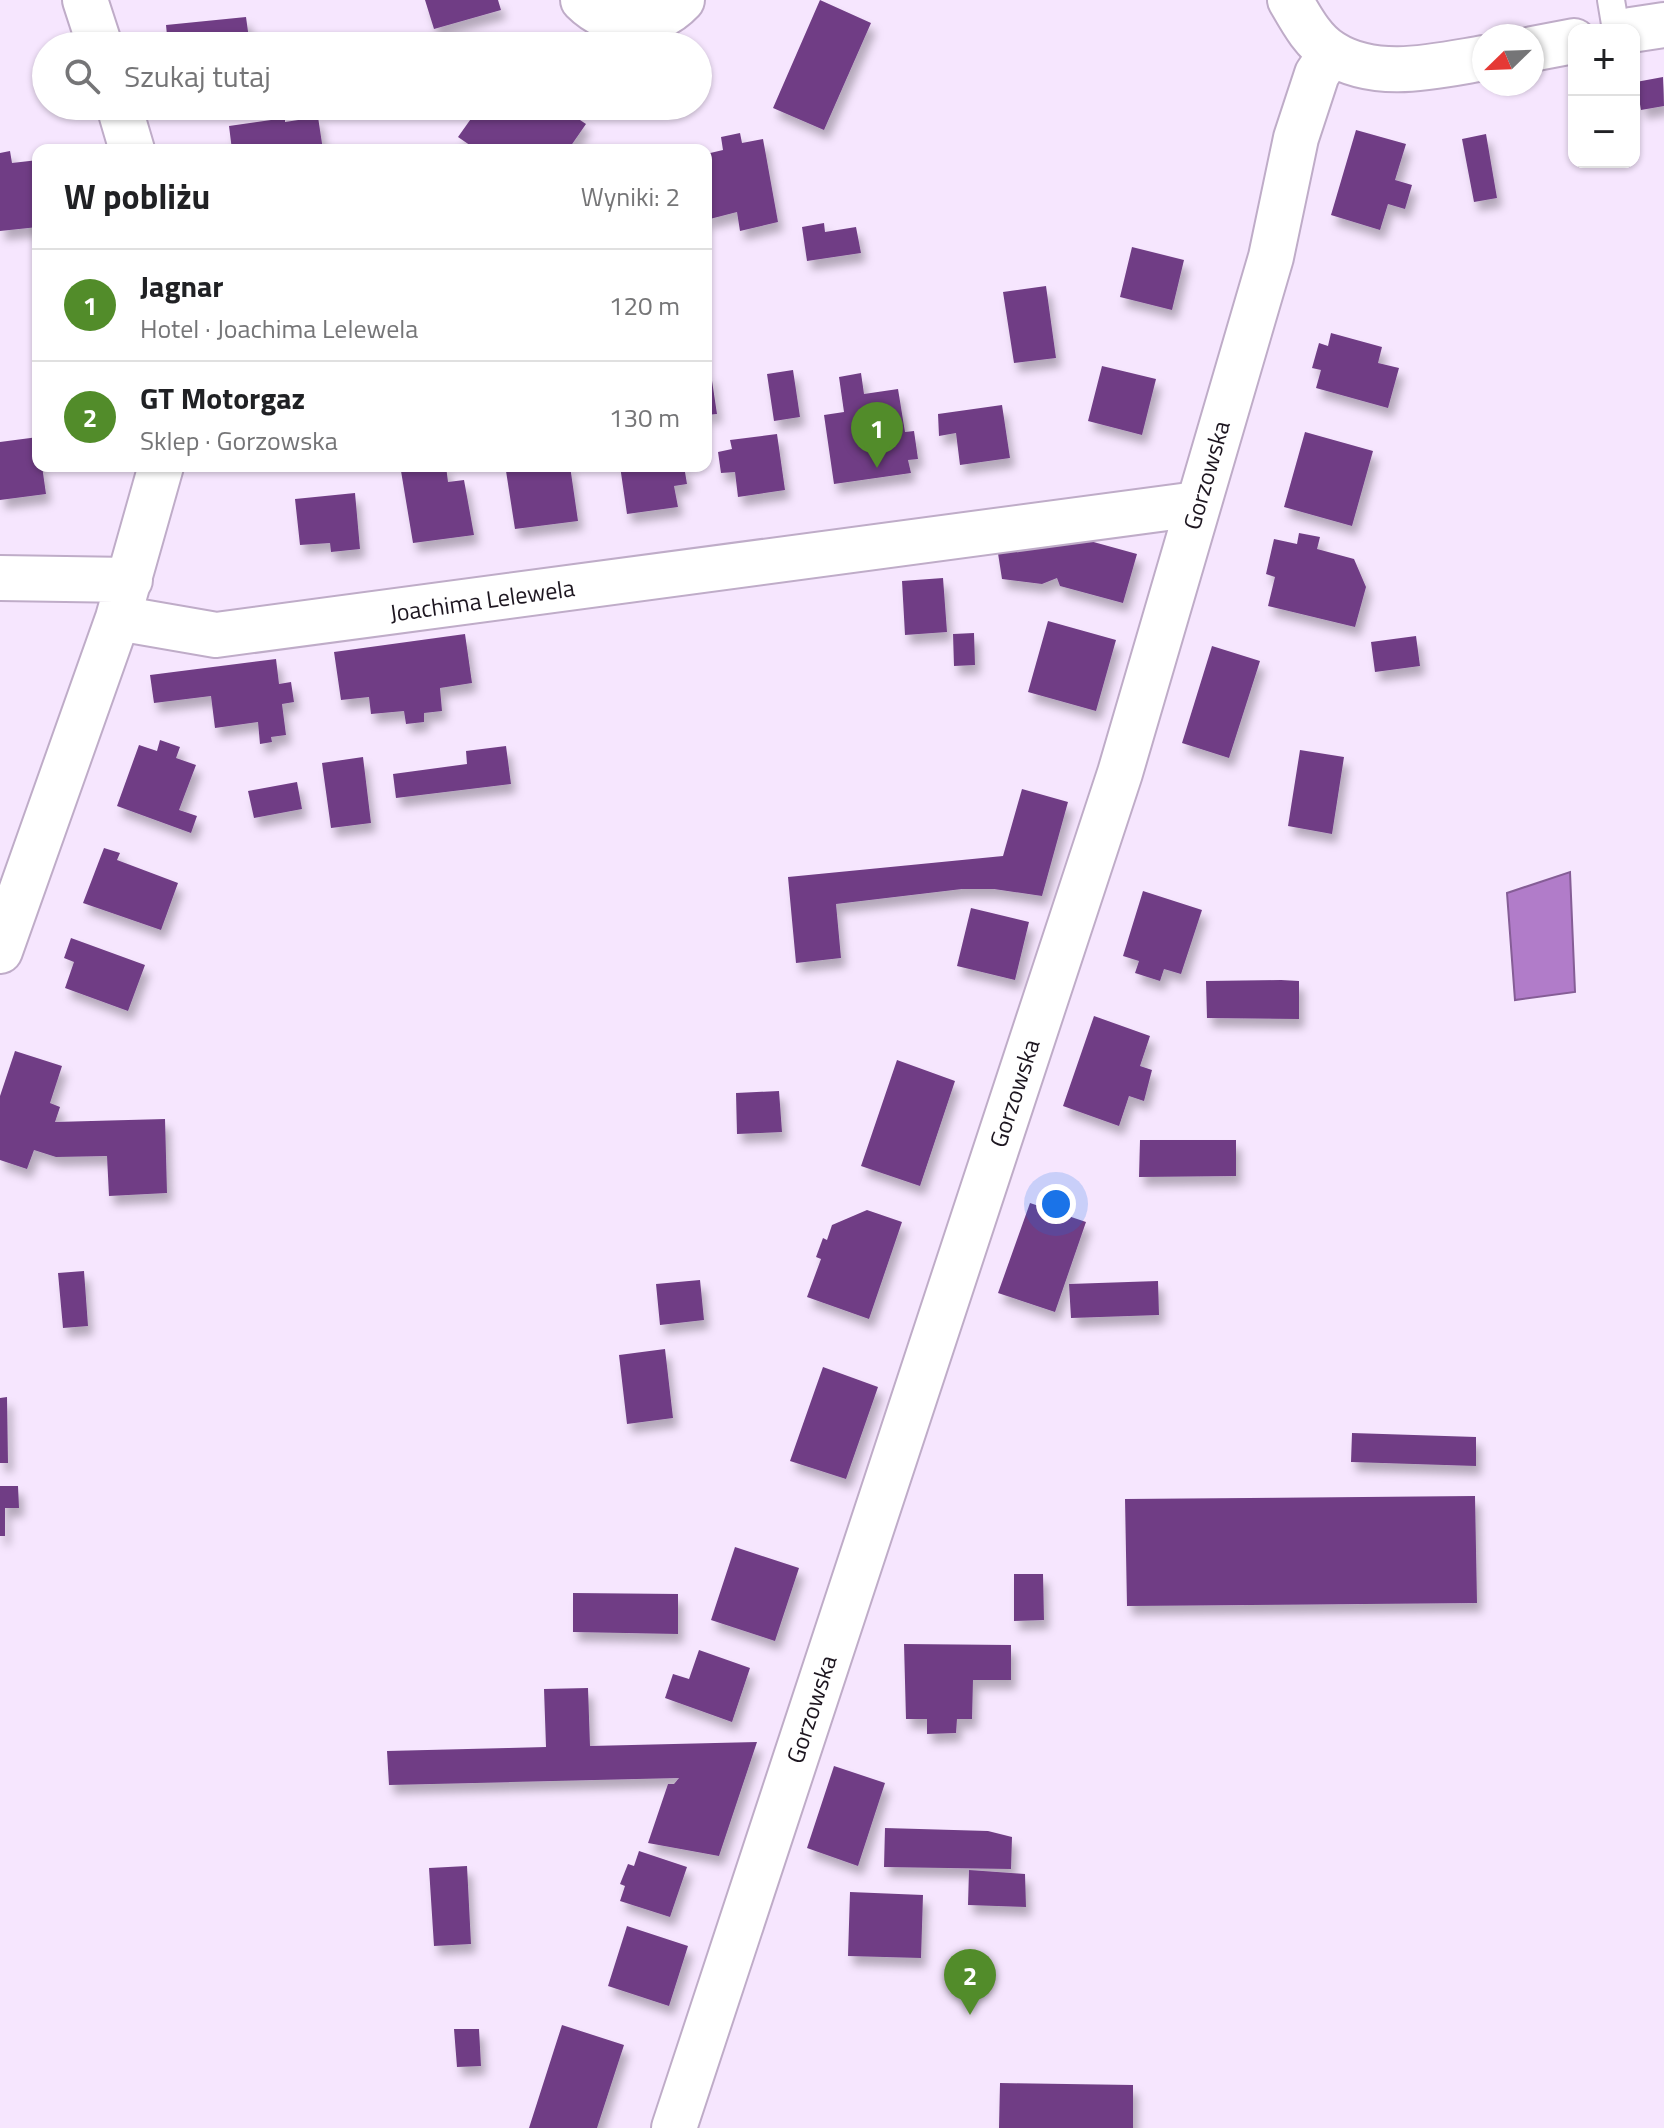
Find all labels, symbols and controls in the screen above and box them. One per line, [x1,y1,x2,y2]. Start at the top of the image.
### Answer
north arrow [1472,24,1544,96]
map controls [1568,24,1640,168]
button: + [1568,24,1640,96]
search box [32,32,712,120]
text: Szukaj tutaj [124,53,271,99]
icon: search [60,54,104,98]
button: − [1568,96,1640,168]
text: W pobliżu [64,170,210,222]
text: Wyniki: 2 [581,177,680,216]
text: Jagnar [140,263,224,309]
text: 1 [83,286,97,325]
text: 120 m [609,286,680,325]
text: Hotel · Joachima Lelewela [140,309,418,348]
text: GT Motorgaz [140,375,305,421]
text: 2 [83,398,97,437]
text: 130 m [609,398,680,437]
pin: 1 [851,402,903,468]
street label: Gorzowska [1173,416,1239,534]
text: Sklep · Gorzowska [140,421,338,460]
street label: Joachima Lelewela [387,569,577,631]
street label: Gorzowska [980,1034,1048,1152]
your location [1036,1184,1076,1224]
street label: Gorzowska [777,1650,845,1768]
pin: 2 [944,1949,996,2015]

